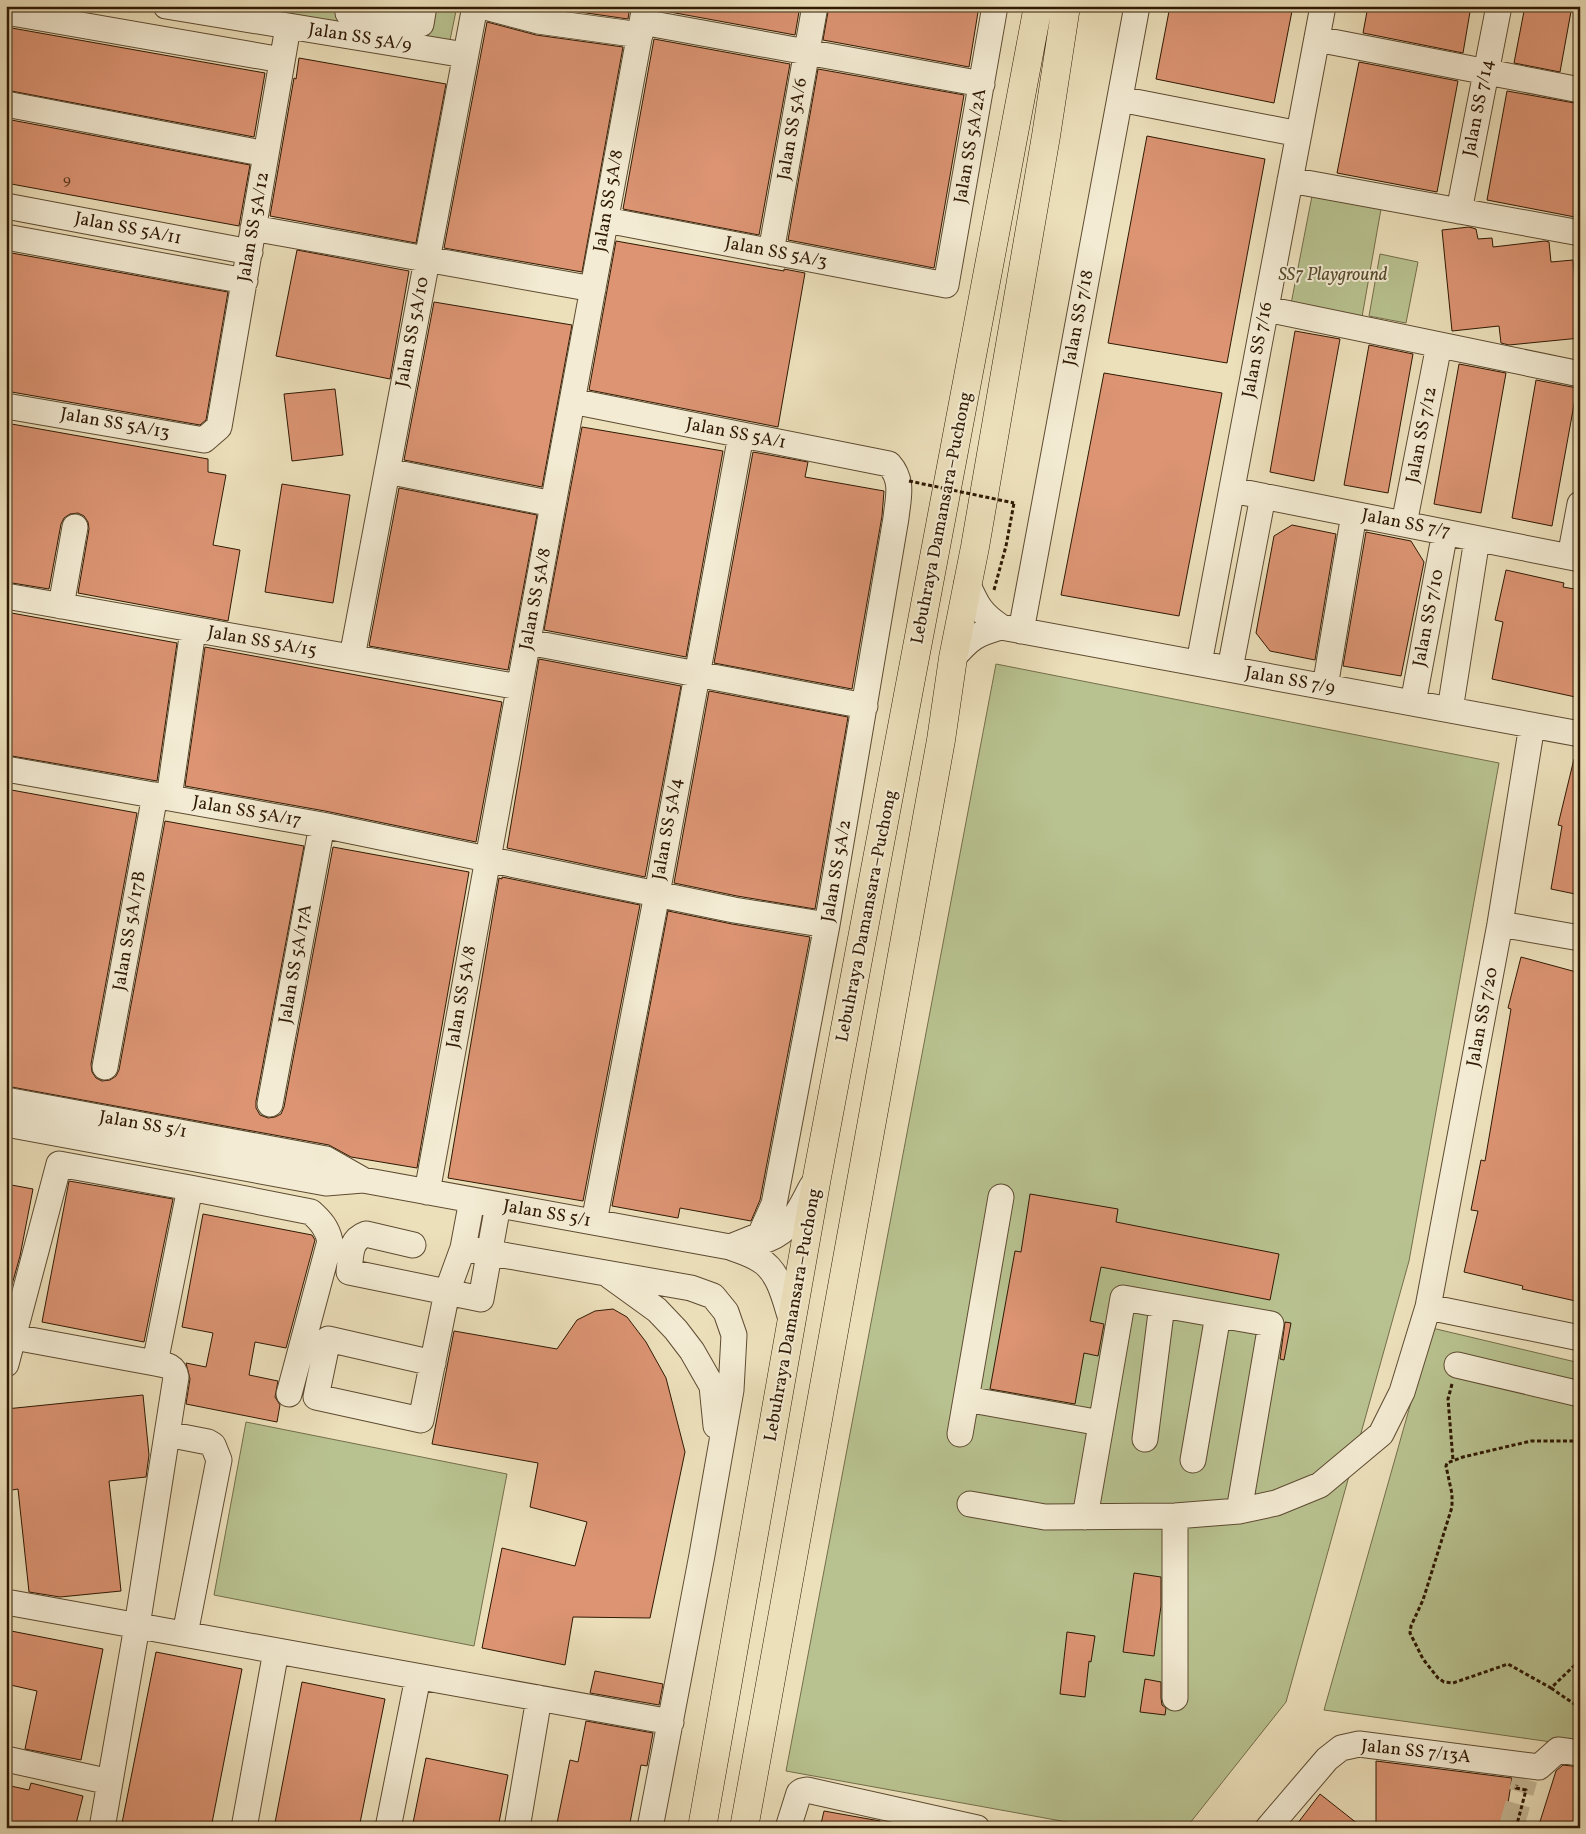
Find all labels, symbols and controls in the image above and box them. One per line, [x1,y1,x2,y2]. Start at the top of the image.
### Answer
street label: Jalan SS 5A/9 [307,17,413,59]
street label: Jalan SS 7/14 [1457,57,1501,159]
street label: Jalan SS 5A/6 [772,76,814,182]
street label: Jalan SS 5A/2A [949,86,993,205]
street label: Jalan SS 5A/8 [588,148,630,254]
house number: 9 [63,170,71,191]
street label: Jalan SS 5A/12 [232,170,276,284]
street label: Jalan SS 5A/11 [72,206,184,252]
street label: Jalan SS 5A/3 [723,231,829,275]
park label: SS7 Playground [1279,263,1388,288]
street label: Jalan SS 7/18 [1057,268,1101,368]
street label: Jalan SS 5A/10 [390,274,436,389]
street label: Jalan SS 7/16 [1236,300,1280,400]
street label: Jalan SS 7/12 [1400,385,1444,485]
street label: Lebuhraya Damansara–Puchong [905,390,979,646]
street label: Jalan SS 5A/13 [58,402,172,446]
street label: Jalan SS 5A/1 [684,412,788,456]
street label: Jalan SS 7/7 [1360,503,1452,545]
street label: Jalan SS 5A/8 [514,546,558,652]
street label: Jalan SS 7/10 [1407,567,1451,669]
street label: Jalan SS 5A/15 [206,620,318,664]
street label: Jalan SS 7/9 [1243,661,1337,701]
street label: Jalan SS 5A/4 [647,776,689,882]
street label: Lebuhraya Damansara–Puchong [830,788,904,1044]
street label: Jalan SS 5A/17 [191,790,303,834]
street label: Jalan SS 5A/2 [816,818,858,924]
street label: Jalan SS 5A/17B [107,869,153,993]
street label: Jalan SS 5A/17A [273,902,319,1026]
street label: Jalan SS 5A/8 [441,944,483,1050]
street label: Jalan SS 7/20 [1461,965,1505,1069]
street label: Jalan SS 5/1 [97,1105,189,1145]
street label: Lebuhraya Damansara–Puchong [758,1186,828,1444]
street label: Jalan SS 5/1 [501,1194,593,1234]
street label: Jalan SS 7/13A [1360,1734,1472,1770]

